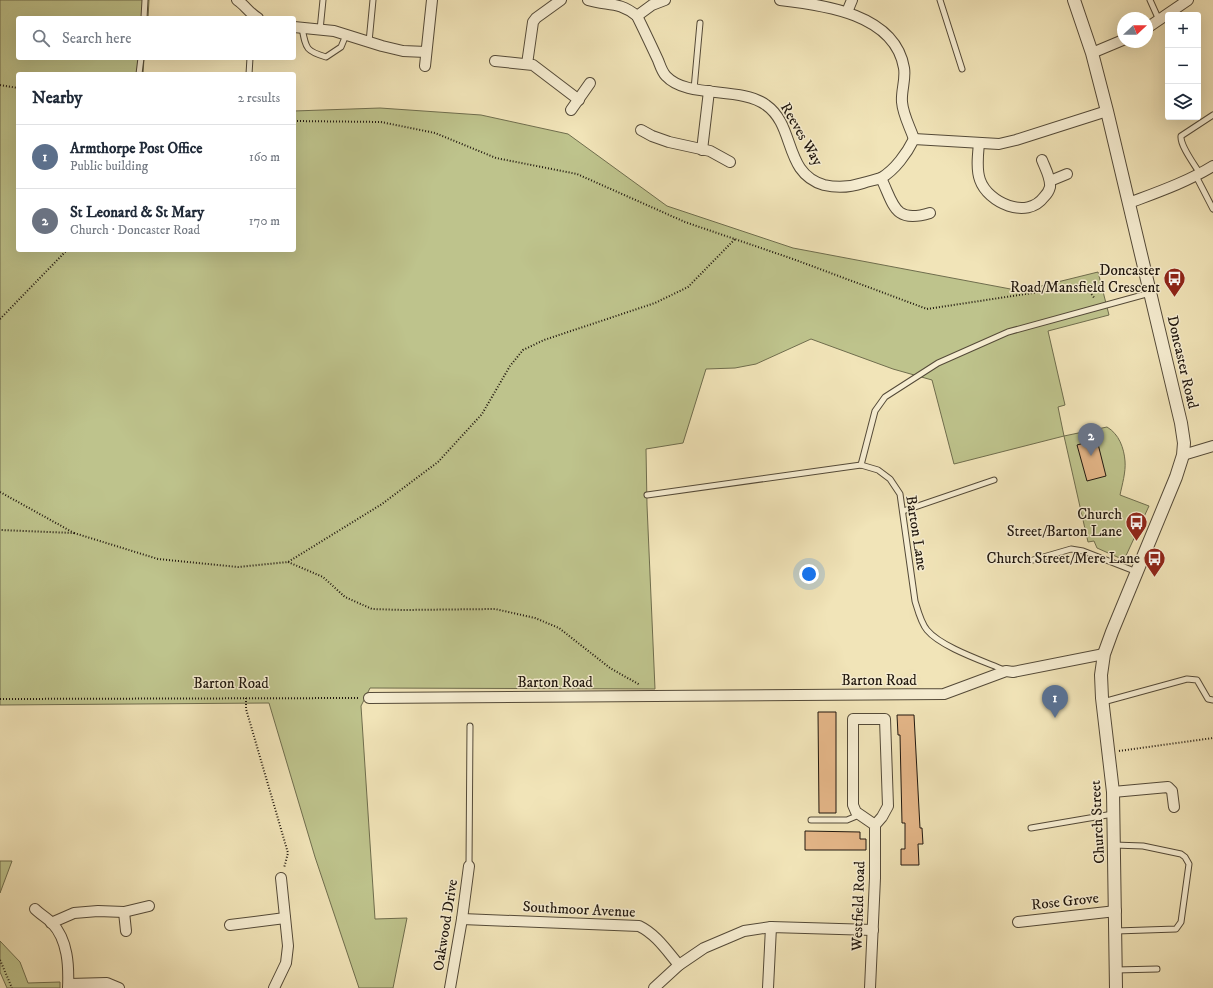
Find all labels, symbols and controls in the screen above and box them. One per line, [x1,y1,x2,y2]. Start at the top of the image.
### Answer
north arrow [1117,12,1153,48]
map controls [1165,12,1201,120]
button: + [1165,12,1201,48]
search box [16,16,296,60]
icon: search [30,27,52,49]
text: Search here [62,29,131,48]
button: − [1165,48,1201,84]
button: layers [1165,84,1201,120]
text: Nearby [32,87,82,109]
text: 2 results [238,90,280,106]
street label: Reeves Way [776,99,828,170]
text: Armthorpe Post Office [70,139,202,158]
text: 1 [43,149,47,165]
text: 160 m [249,149,280,165]
text: Public building [70,158,148,174]
text: St Leonard & St Mary [70,203,204,222]
text: 2 [42,213,48,229]
text: 170 m [249,213,280,229]
text: Church · Doncaster Road [70,222,200,238]
place label: Doncaster Road/Mansfield Crescent [1010,261,1160,297]
bus stop icon: Doncaster Road/Mansfield Crescent [1162,266,1188,299]
street label: Doncaster Road [1163,314,1203,411]
pin: 2 [1078,423,1104,456]
street label: Barton Lane [901,494,932,572]
place label: Church Street/Barton Lane [1007,505,1122,541]
bus stop icon: Church Street/Barton Lane [1124,510,1150,543]
bus stop icon: Church Street/Mere Lane [1142,545,1168,578]
place label: Church Street/Mere Lane [986,549,1140,568]
your location [799,564,819,584]
street label: Barton Road [841,671,917,690]
street label: Barton Road [517,673,593,692]
street label: Barton Road [193,674,269,693]
pin: 1 [1042,685,1068,718]
street label: Church Street [1086,780,1109,864]
street label: Westfield Road [847,860,870,952]
street label: Oakwood Drive [429,878,462,972]
street label: Rose Grove [1030,889,1100,914]
street label: Southmoor Avenue [522,897,636,922]

